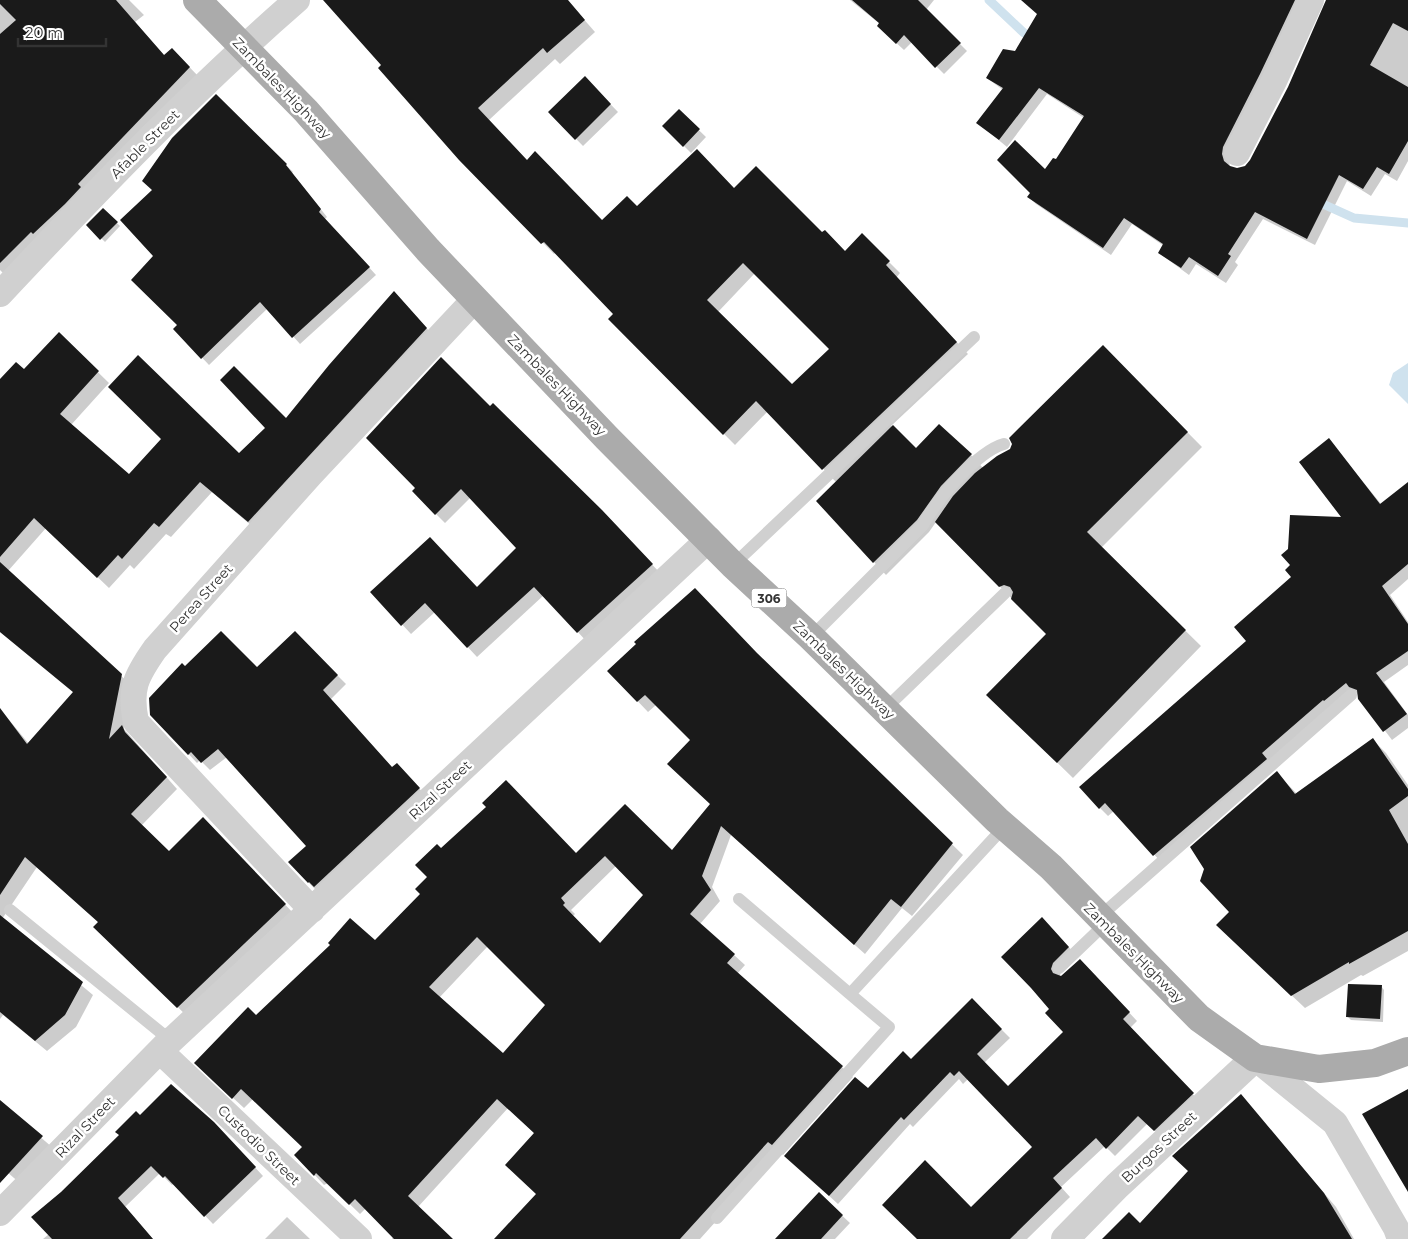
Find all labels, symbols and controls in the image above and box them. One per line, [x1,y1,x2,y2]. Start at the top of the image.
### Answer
scale bar [18,15,105,47]
text: 20 m [25,23,63,42]
street label: Zambales Highway [229,33,335,143]
street label: Afable Street [107,105,184,182]
street label: Zambales Highway [504,330,610,440]
street label: Perea Street [165,560,237,636]
road number: 306 [752,588,786,608]
street label: Zambales Highway [789,617,899,723]
street label: Rizal Street [405,756,475,824]
street label: Zambales Highway [1080,899,1188,1007]
street label: Rizal Street [51,1092,119,1162]
street label: Custodio Street [214,1101,304,1189]
street label: Burgos Street [1118,1107,1201,1187]

